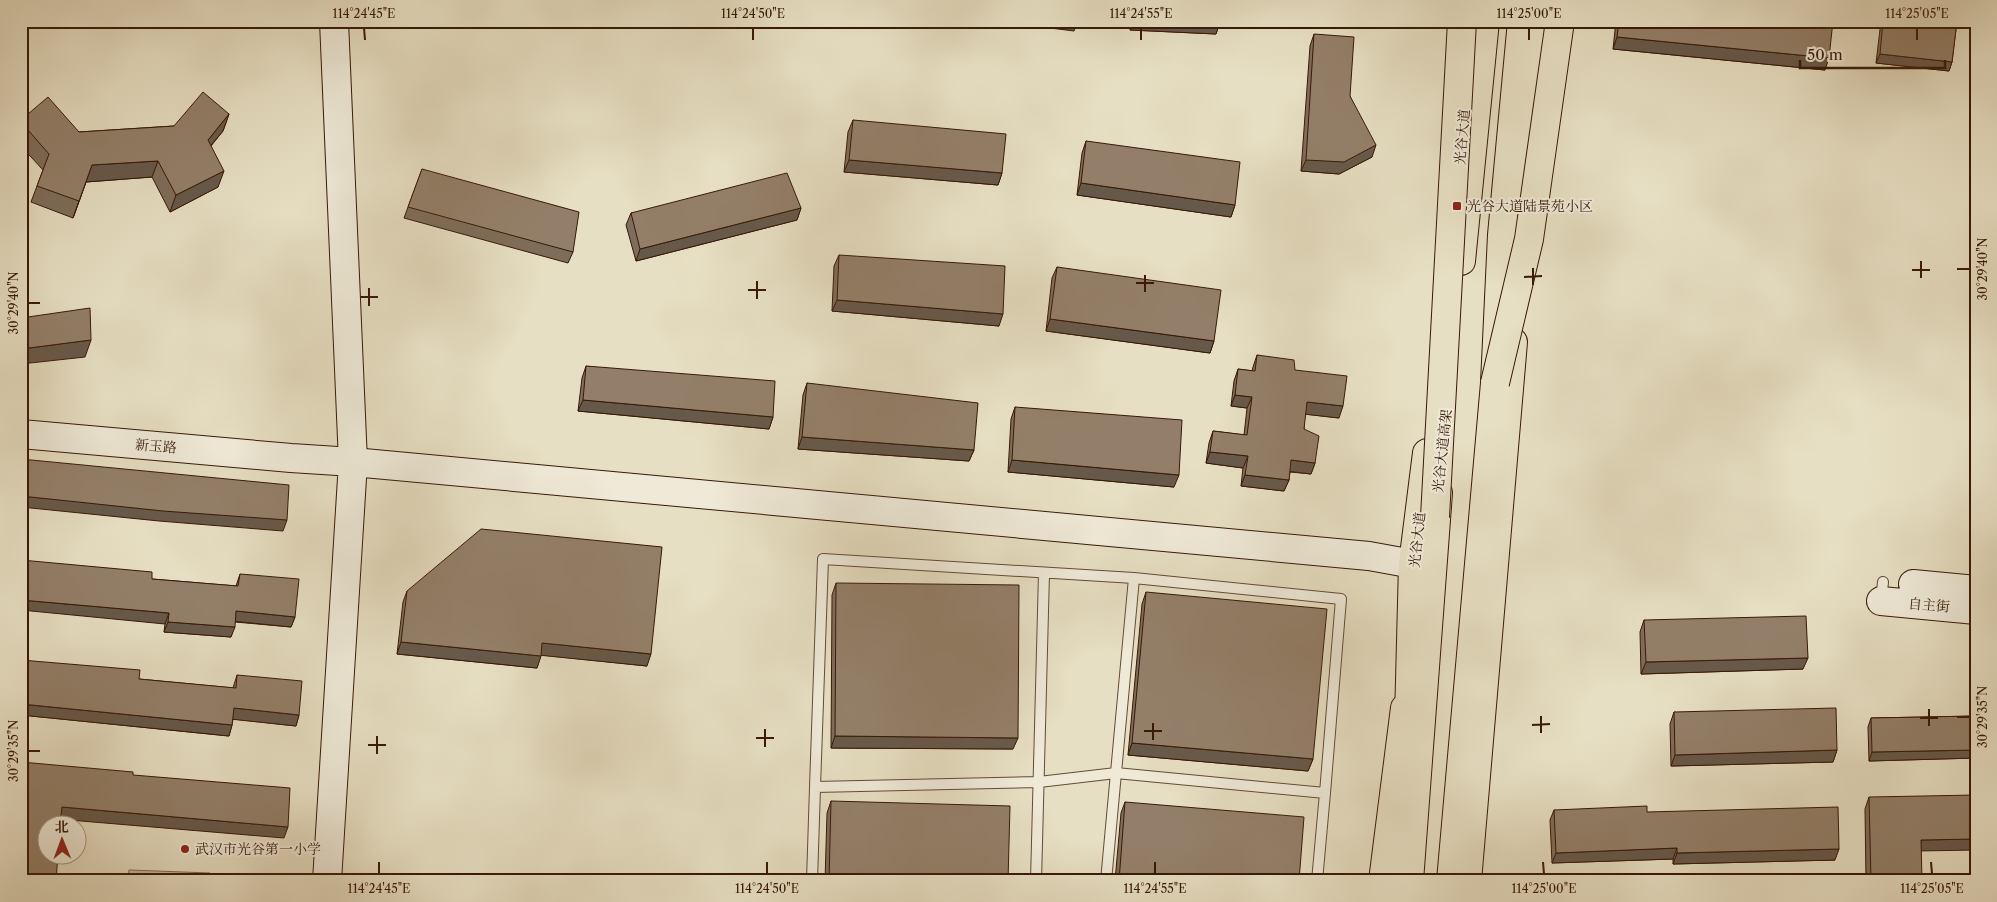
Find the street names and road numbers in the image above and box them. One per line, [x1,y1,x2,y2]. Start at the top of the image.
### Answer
street label: 光谷大道 [1451,108,1473,166]
street label: 光谷大道高架 [1429,408,1455,494]
street label: 新玉路 [134,435,178,457]
street label: 光谷大道 [1405,511,1429,569]
street label: 自主街 [1907,594,1951,616]

